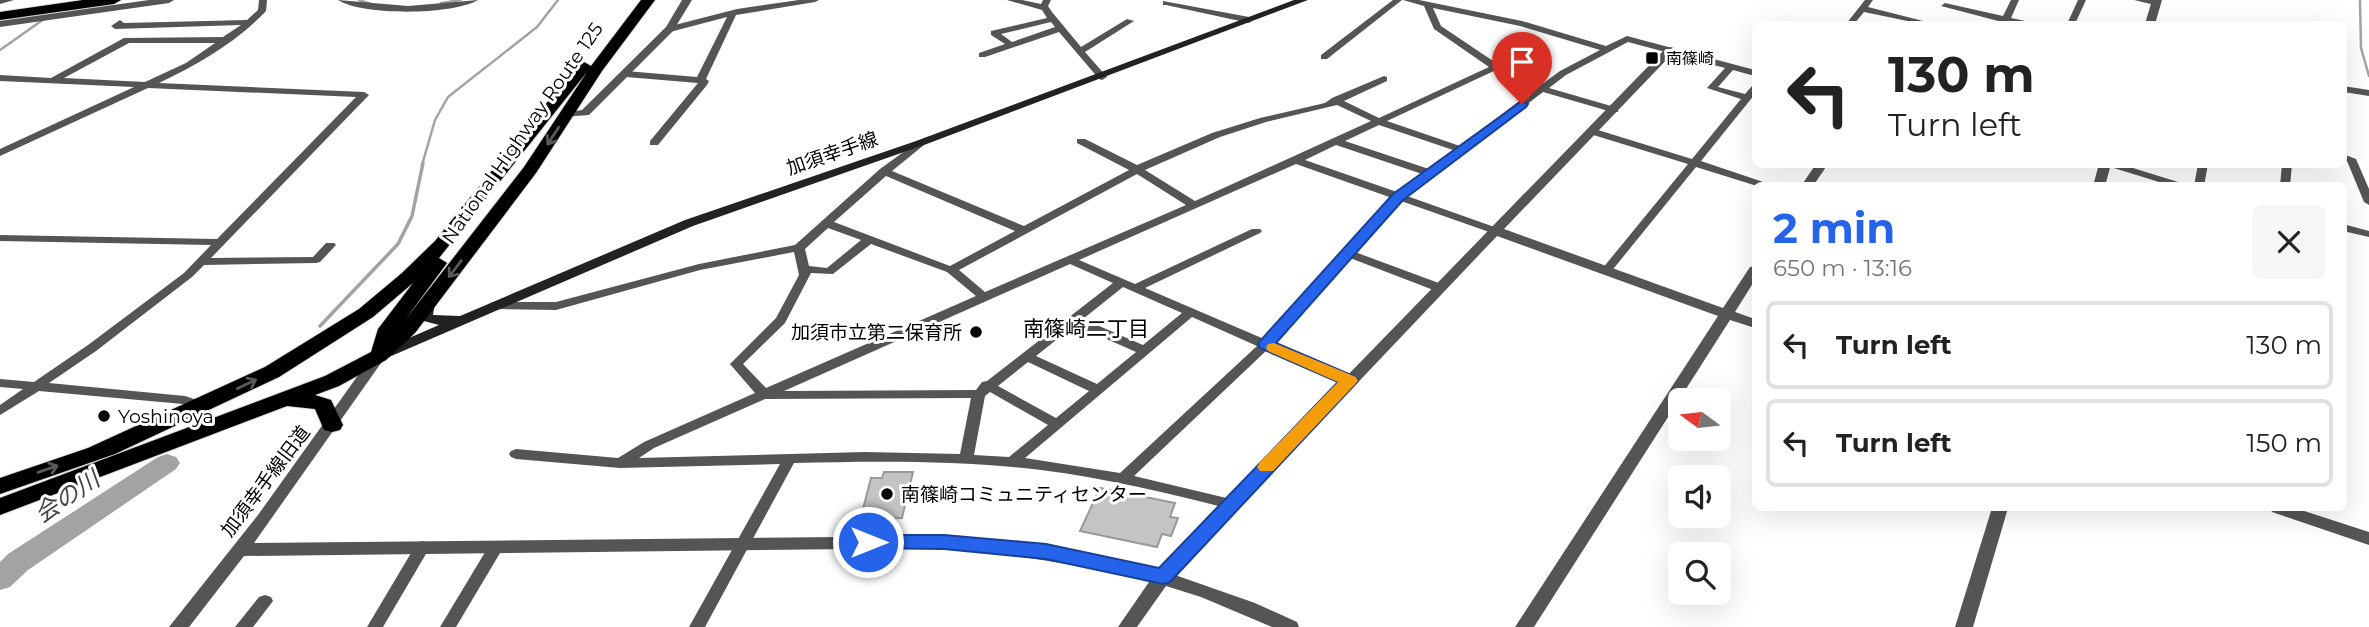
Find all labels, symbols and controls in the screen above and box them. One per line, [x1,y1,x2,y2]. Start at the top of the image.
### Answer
street label: National Highway Route 125 [437,18,608,248]
pin [1492,32,1552,104]
icon: arrive [1503,43,1541,81]
text: 130 m [1888,45,2035,104]
place label: 南篠崎 [1666,49,1714,68]
icon: left [1773,49,1864,140]
marker: 南篠崎 [1644,50,1660,66]
text: Turn left [1888,105,2022,144]
one-way arrow [545,126,560,145]
street label: 加須幸手線 [783,127,881,180]
text: 2 min [1773,202,1895,254]
button: close [2252,205,2326,279]
text: 650 m · 13:16 [1773,254,1912,282]
one-way arrow [447,259,462,278]
district label: 南篠崎二丁目 [1023,316,1149,341]
place label: 加須市立第二保育所 [791,321,962,344]
marker: 加須市立第二保育所 [968,324,984,340]
icon: left [1777,326,1815,364]
text: Turn left [1836,329,1952,361]
text: 130 m [2246,329,2322,361]
one-way arrow [236,377,257,390]
north arrow [1668,388,1731,452]
map controls [1668,388,1731,605]
place label: Yoshinoya [118,405,214,428]
marker: Yoshinoya [96,408,112,424]
street label: 加須幸手線旧道 [216,421,315,541]
icon: left [1777,424,1815,462]
text: Turn left [1836,427,1952,459]
text: 150 m [2246,427,2322,459]
one-way arrow [36,462,58,474]
water label: 会の川 [29,463,107,529]
button: sound [1668,465,1731,528]
place label: 南篠崎コミュニティセンター [901,483,1147,506]
marker: 南篠崎コミュニティセンター [879,486,895,502]
position arrow [831,505,905,579]
button: search [1668,542,1731,605]

